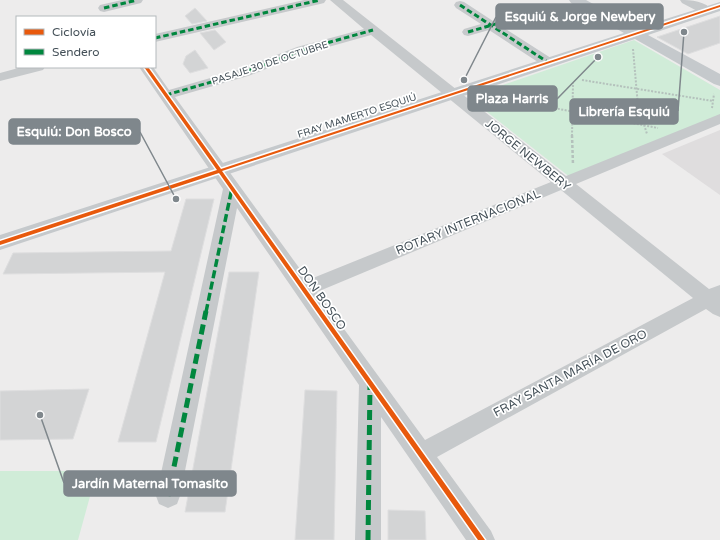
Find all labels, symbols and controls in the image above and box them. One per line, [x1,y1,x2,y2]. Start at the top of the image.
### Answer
callout: Esquiú & Jorge Newbery [496,4,663,29]
text: Esquiú & Jorge Newbery [504,9,656,25]
legend [16,16,156,68]
text: Ciclovía [52,25,96,39]
street label: PASAJE 30 DE OCTUBRE [210,38,330,88]
text: Sendero [52,45,100,59]
callout: Plaza Harris [468,86,557,111]
street label: FRAY MAMERTO ESQUIÚ [296,91,418,141]
text: Plaza Harris [476,91,548,107]
callout: Librería Esquiú [570,99,678,124]
text: Librería Esquiú [578,104,670,120]
street label: JORGE NEWBERY [483,116,574,194]
callout: Esquiú: Don Bosco [9,119,140,144]
text: Esquiú: Don Bosco [16,124,132,140]
street label: ROTARY INTERNACIONAL [394,186,542,257]
street label: DON BOSCO [295,263,349,333]
street label: FRAY SANTA MARÍA DE ORO [491,326,649,420]
callout: Jardín Maternal Tomasito [64,471,236,496]
text: Jardín Maternal Tomasito [71,476,228,492]

